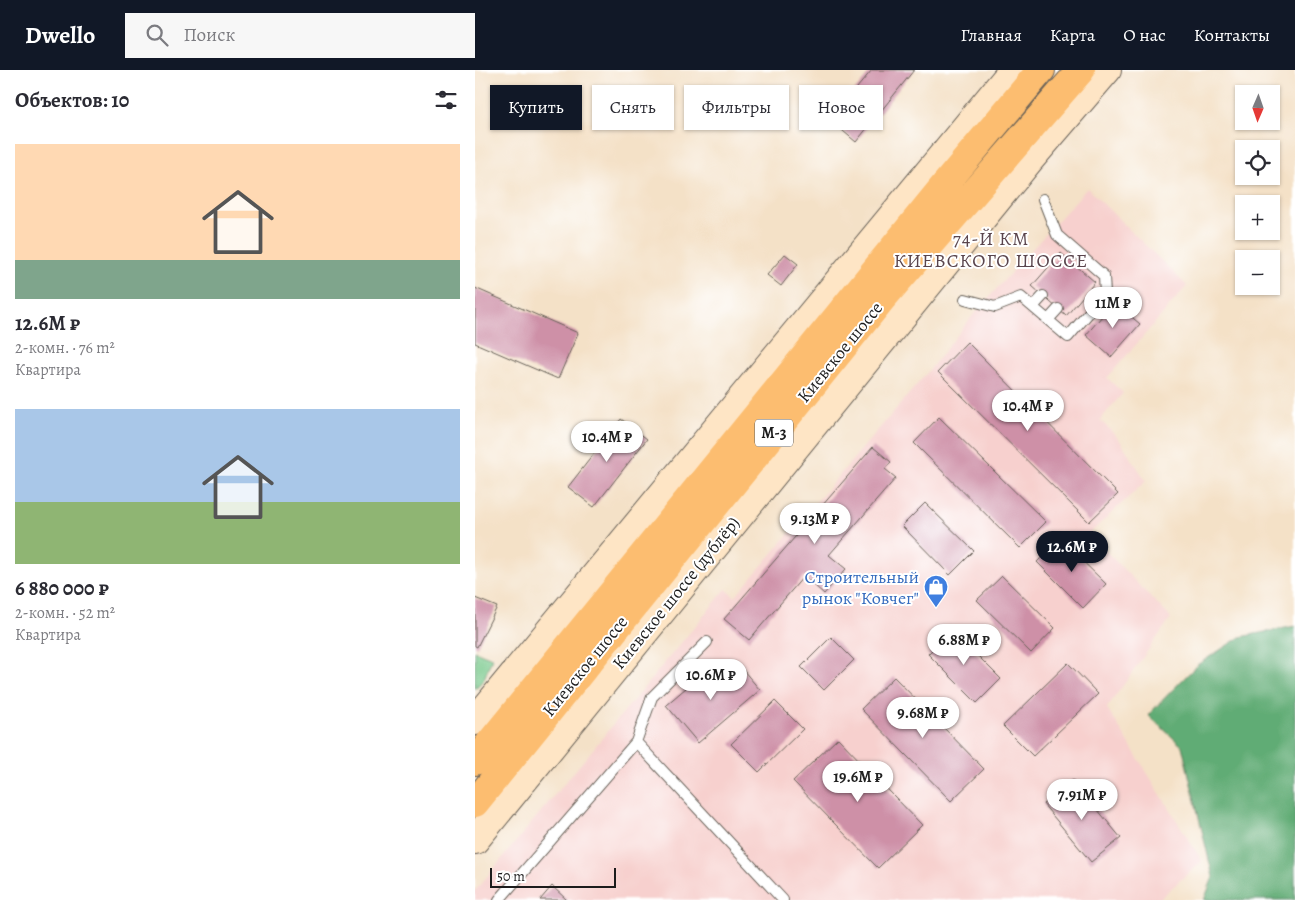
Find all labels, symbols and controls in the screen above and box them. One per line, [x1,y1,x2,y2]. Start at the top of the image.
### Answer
search box [125,13,475,58]
text: Dwello [25,19,95,51]
icon: search [143,21,171,49]
text: Поиск [183,22,235,48]
text: Главная [961,23,1022,47]
text: Карта [1050,23,1095,47]
text: О нас [1123,23,1166,47]
text: Контакты [1194,23,1270,47]
chip: Купить [490,85,582,130]
chip: Снять [592,85,674,130]
chip: Фильтры [684,85,789,130]
chip: Новое [799,85,883,130]
north arrow [1235,85,1280,130]
map controls [1235,85,1280,295]
text: Объектов: 10 [15,86,129,114]
icon: filters [432,86,460,114]
button: locate [1235,140,1280,185]
icon: home [193,177,283,267]
button: + [1235,195,1280,240]
district label: 74-Й КМ КИЕВСКОГО ШОССЕ [894,226,1088,274]
button: − [1235,250,1280,295]
pin: 11M ₽ [1078,286,1148,329]
text: 11M ₽ [1095,292,1131,314]
street label: Киевское шоссе [792,296,888,408]
text: 12.6M ₽ [15,309,80,337]
text: 2-комн. · 76 m² [15,337,115,359]
text: Квартира [15,359,81,381]
pin: 10.4M ₽ [982,390,1074,432]
text: 10.4M ₽ [1003,395,1053,417]
road number: М-3 [755,419,793,446]
pin: 10.4M ₽ [561,420,653,463]
text: 10.4M ₽ [582,426,632,448]
icon: home [193,442,283,532]
pin: 9.13M ₽ [769,502,861,545]
text: 9.13M ₽ [791,508,839,530]
street label: Киевское шоссе (дублёр) [607,512,745,674]
pin: 12.6M ₽ [1026,530,1118,573]
text: 12.6M ₽ [1047,536,1097,558]
place label: Строительный рынок "Ковчег" [802,565,919,610]
text: 6 880 000 ₽ [15,574,109,602]
shop icon: Строительный рынок "Ковчег" [923,574,949,608]
text: 2-комн. · 52 m² [15,602,115,624]
street label: Киевское шоссе [537,610,633,722]
text: Квартира [15,624,81,646]
pin: 6.88M ₽ [918,624,1010,666]
text: 6.88M ₽ [938,629,990,651]
pin: 10.6M ₽ [665,658,757,701]
text: 10.6M ₽ [686,664,736,686]
pin: 9.68M ₽ [877,696,969,739]
text: 9.68M ₽ [897,702,949,724]
pin: 19.6M ₽ [812,760,904,803]
text: 19.6M ₽ [833,766,883,788]
pin: 7.91M ₽ [1036,778,1128,821]
text: 7.91M ₽ [1058,784,1106,806]
scale bar [490,865,616,888]
text: 50 m [497,867,525,886]

